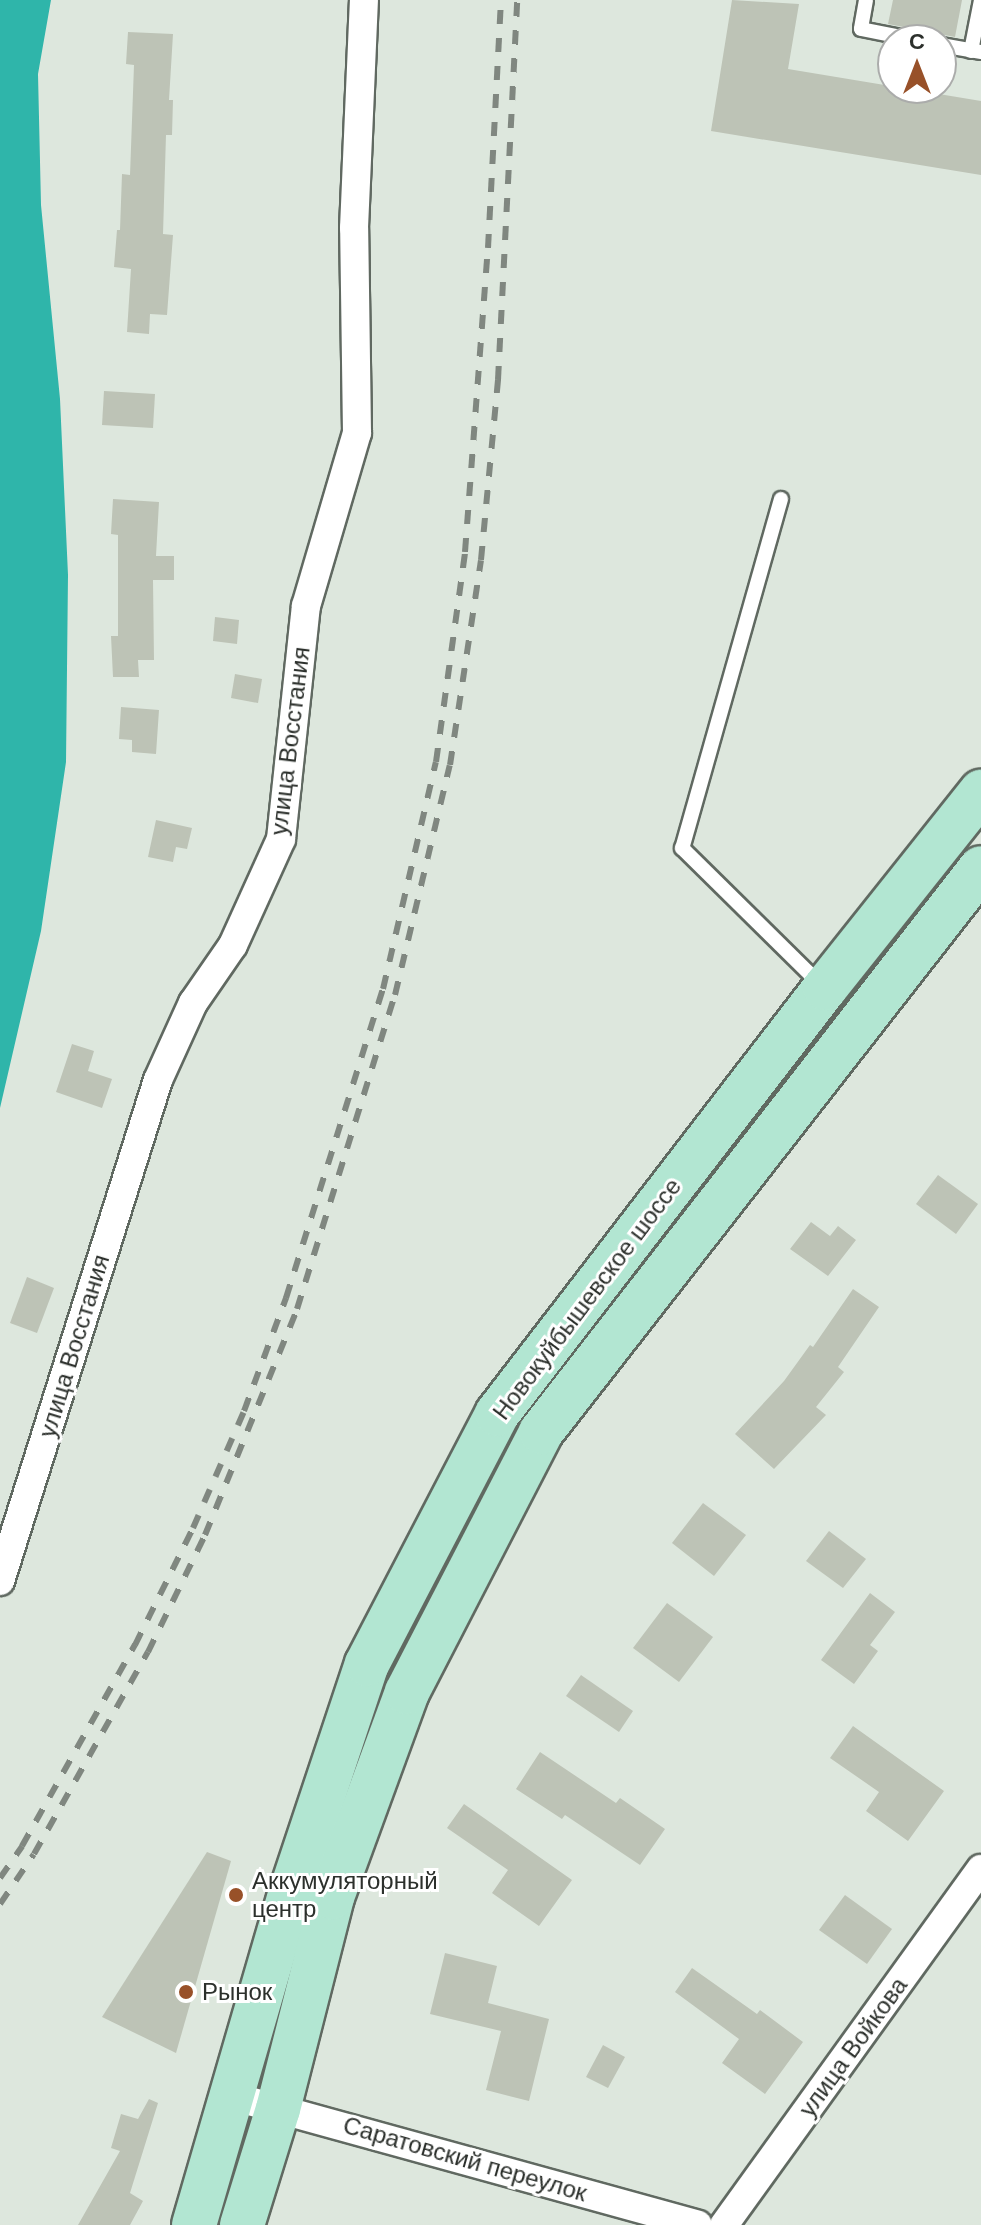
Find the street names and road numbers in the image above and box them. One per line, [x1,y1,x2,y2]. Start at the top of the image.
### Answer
street label: улица Восстания [264,645,316,837]
street label: Новокуйбышевское шоссе [487,1173,687,1425]
street label: улица Восстания [32,1251,116,1441]
street label: улица Войкова [793,1972,913,2122]
street label: Саратовский переулок [340,2110,590,2208]

